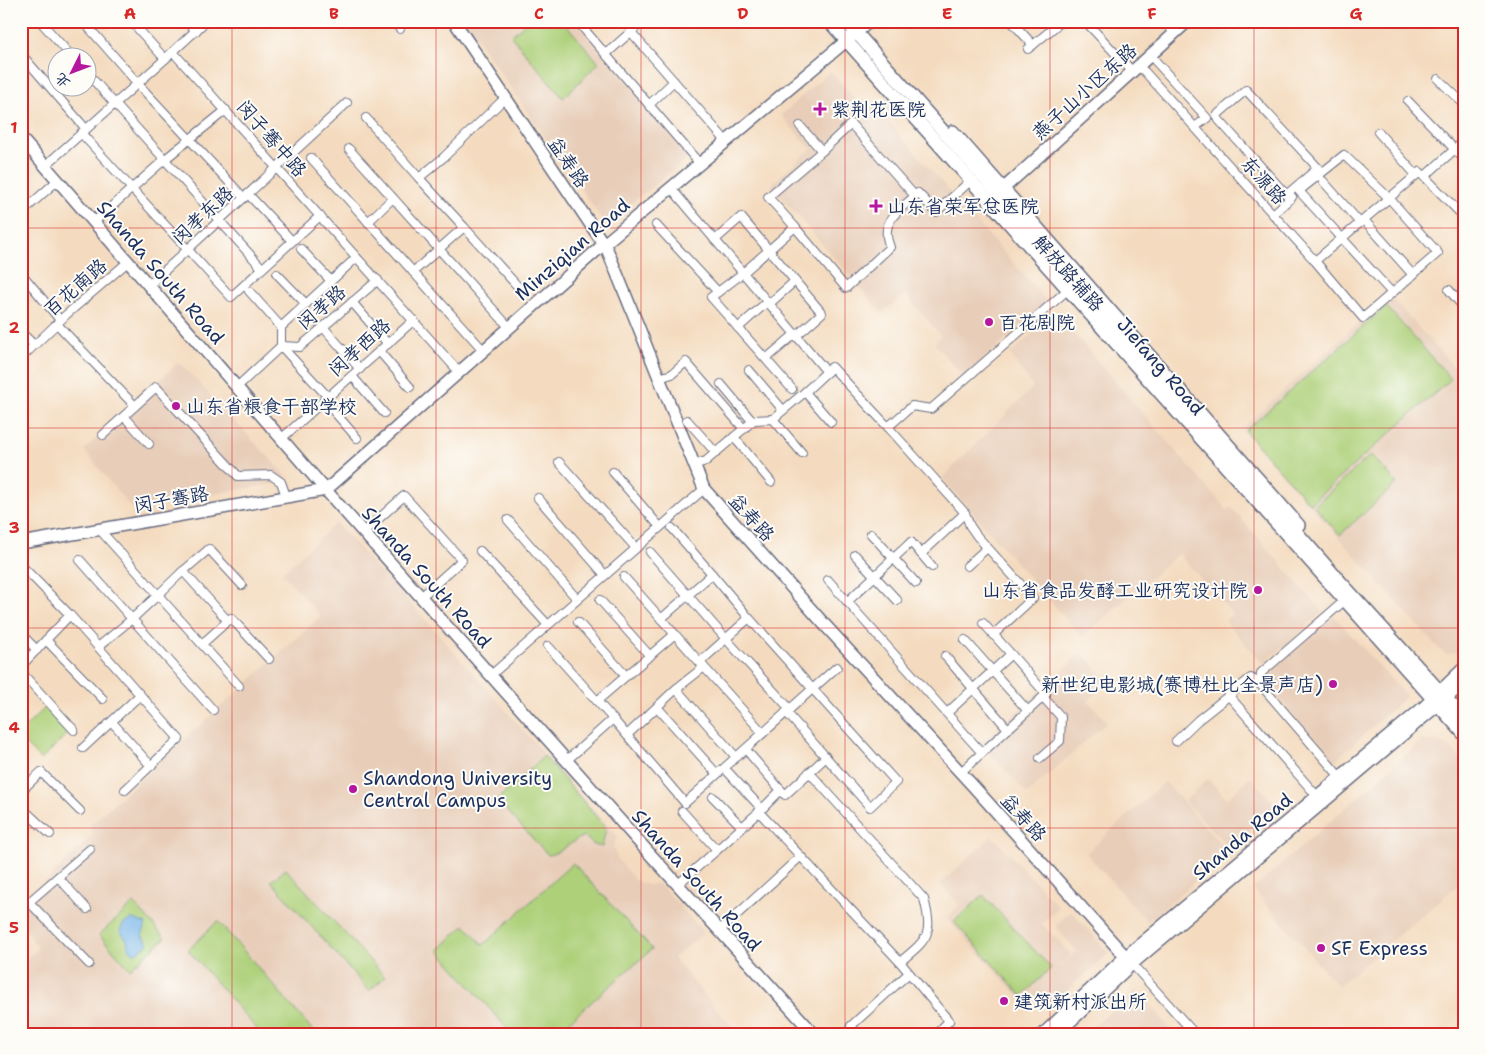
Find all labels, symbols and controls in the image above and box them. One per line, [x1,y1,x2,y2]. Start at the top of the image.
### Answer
text: A [124,3,136,24]
text: B [329,3,339,24]
text: C [534,3,544,24]
text: D [737,3,749,24]
text: E [942,3,952,24]
text: F [1147,3,1157,24]
text: G [1350,3,1363,24]
street label: 燕子山小区东路 [1027,38,1142,145]
north arrow [48,48,98,98]
text: 北 [51,69,74,92]
street label: 闵子骞中路 [231,94,312,182]
place label: 紫荆花医院 [831,97,926,122]
marker: 紫荆花医院 [813,102,827,116]
text: 1 [10,117,18,138]
street label: 益寿路 [542,132,595,193]
street label: 东源路 [1235,151,1292,210]
street label: 闵孝东路 [166,180,239,250]
street label: Minziqian Road [510,193,635,306]
place label: 山东省荣军总医院 [887,194,1039,219]
street label: Shanda South Road [91,195,230,349]
marker: 山东省荣军总医院 [869,199,883,213]
street label: 解放路辅路 [1028,230,1110,317]
street label: 百花南路 [38,253,112,322]
street label: 闵孝路 [292,279,351,336]
place label: 百花剧院 [999,310,1075,335]
street label: Jiefang Road [1111,312,1210,421]
street label: 闵孝西路 [323,313,396,382]
marker: 百花剧院 [983,316,995,328]
text: 2 [8,317,20,338]
place label: 山东省粮食干部学校 [186,394,357,419]
marker: 山东省粮食干部学校 [170,400,182,412]
street label: 闵子骞路 [131,481,211,518]
street label: 益寿路 [723,488,780,547]
street label: Shanda South Road [356,501,497,654]
text: 3 [8,517,20,538]
place label: 山东省食品发酵工业研究设计院 [982,578,1248,603]
marker: 山东省食品发酵工业研究设计院 [1252,584,1264,596]
place label: 新世纪电影城(赛博杜比全景声店) [1041,672,1323,697]
marker: 新世纪电影城(赛博杜比全景声店) [1327,678,1339,690]
text: 4 [8,717,20,738]
place label: Shandong University Central Campus [363,766,552,813]
marker: Shandong University Central Campus [347,783,359,795]
street label: Shanda Road [1187,787,1298,886]
street label: 益寿路 [995,788,1052,847]
street label: Shanda South Road [626,804,767,957]
text: 5 [9,917,19,938]
place label: SF Express [1331,936,1428,961]
marker: SF Express [1315,942,1327,954]
place label: 建筑新村派出所 [1014,989,1147,1014]
marker: 建筑新村派出所 [998,995,1010,1007]

